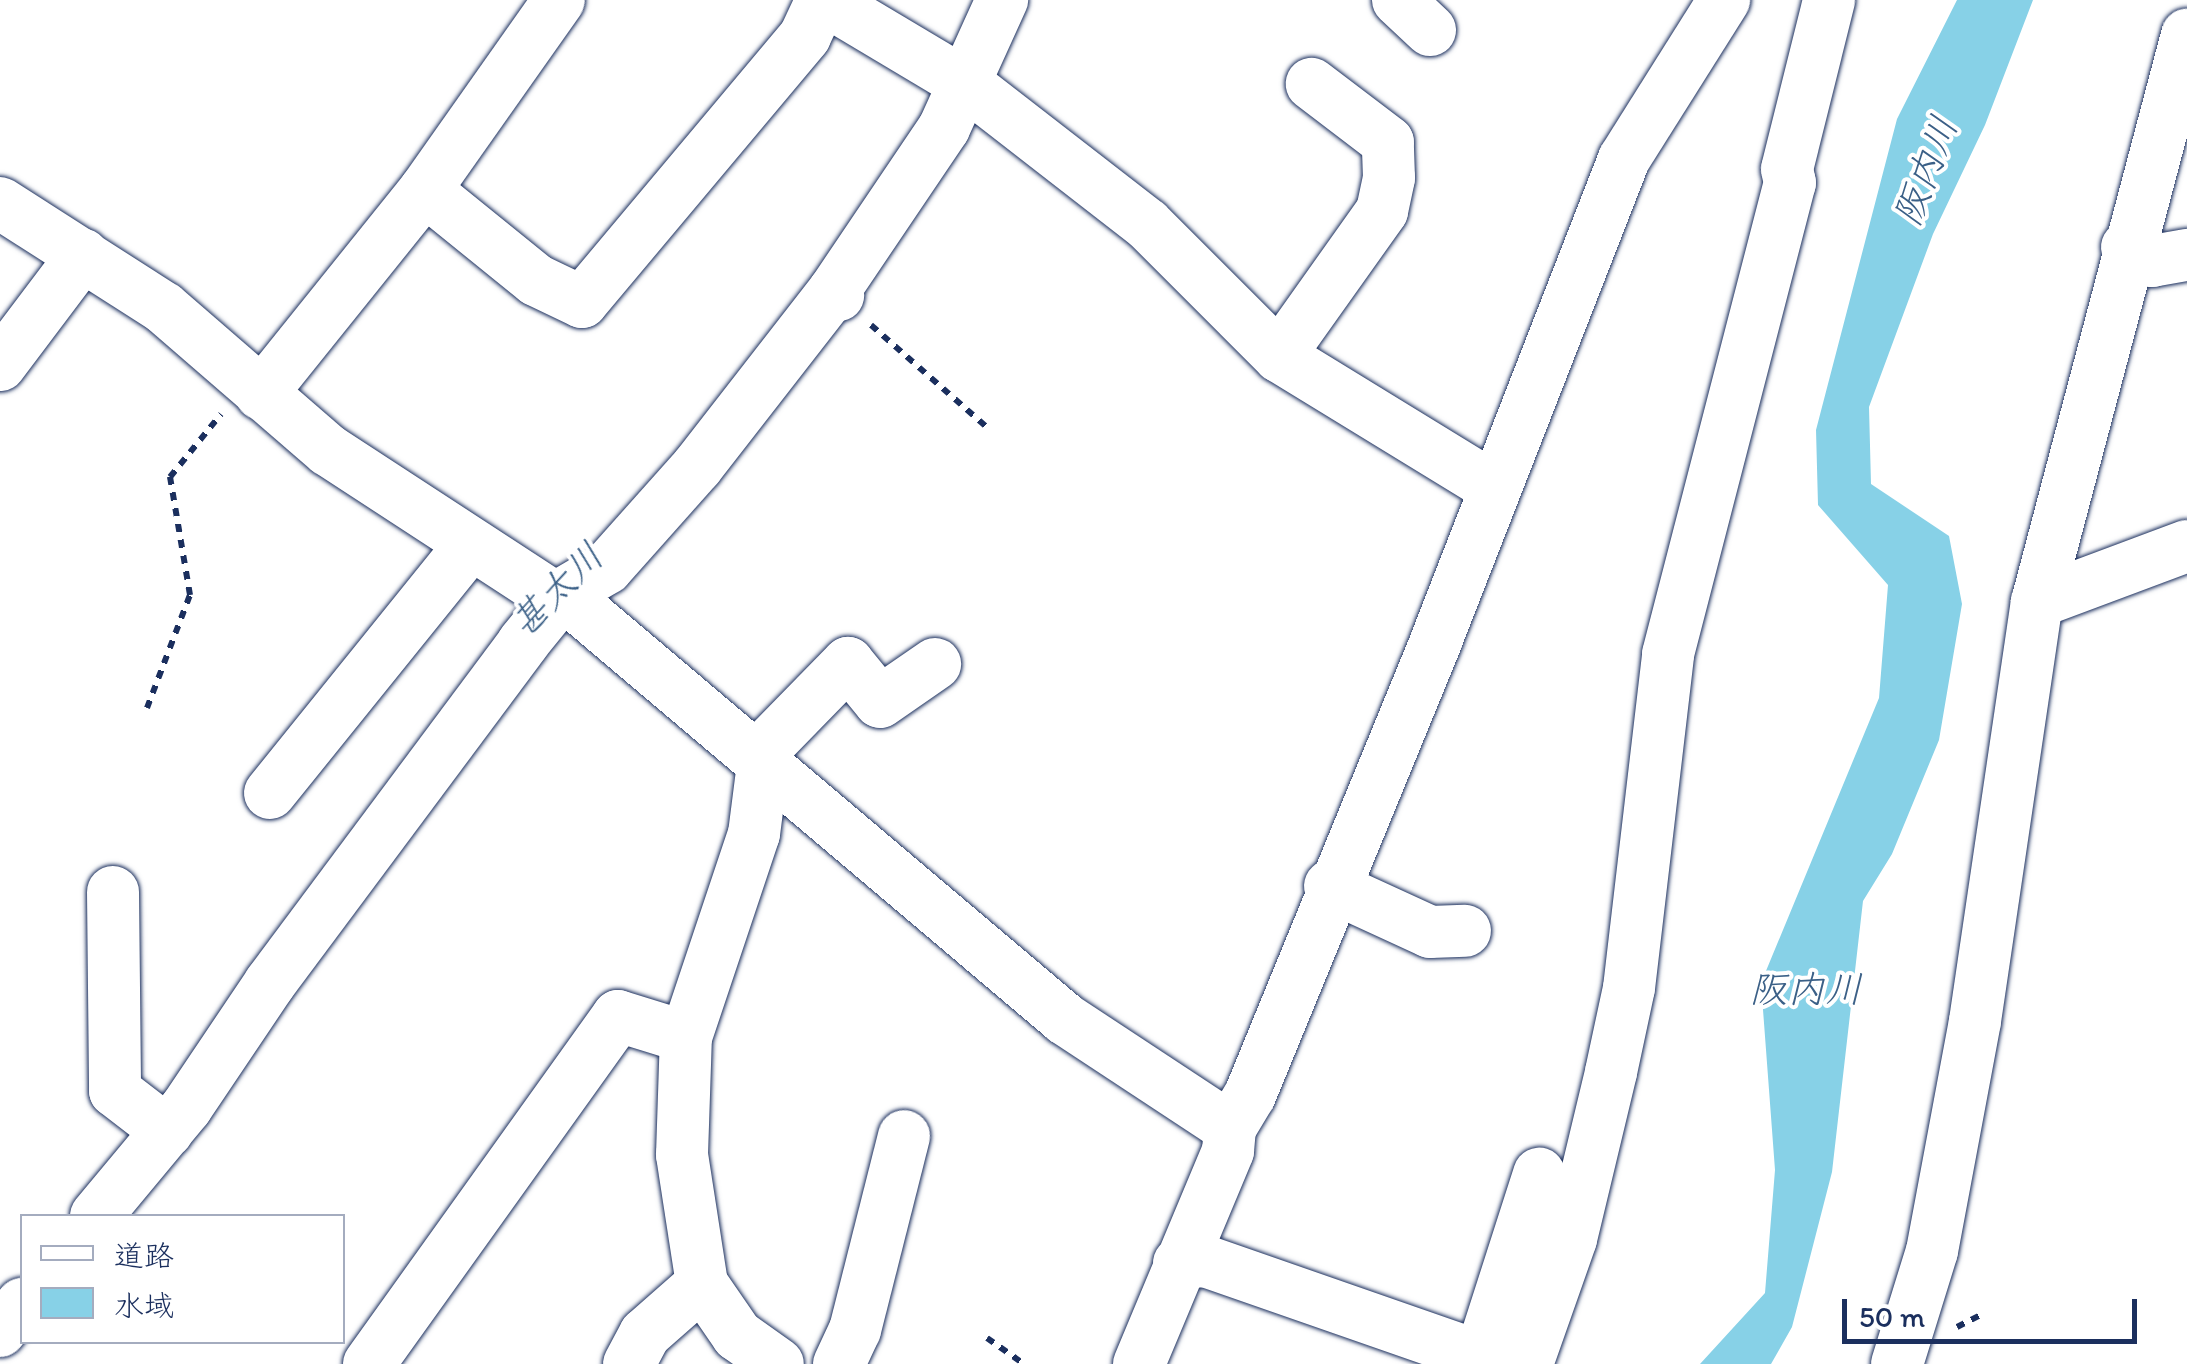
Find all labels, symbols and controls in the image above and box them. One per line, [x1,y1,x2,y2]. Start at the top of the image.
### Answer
water label: 阪内川 [1884,110,1968,232]
water label: 甚太川 [501,534,613,646]
water label: 阪内川 [1749,967,1863,1013]
legend [20,1214,345,1344]
text: 道路 [114,1237,174,1274]
scale bar [1847,1279,2142,1341]
text: 水域 [114,1287,174,1324]
text: 50 m [1859,1298,1925,1335]

